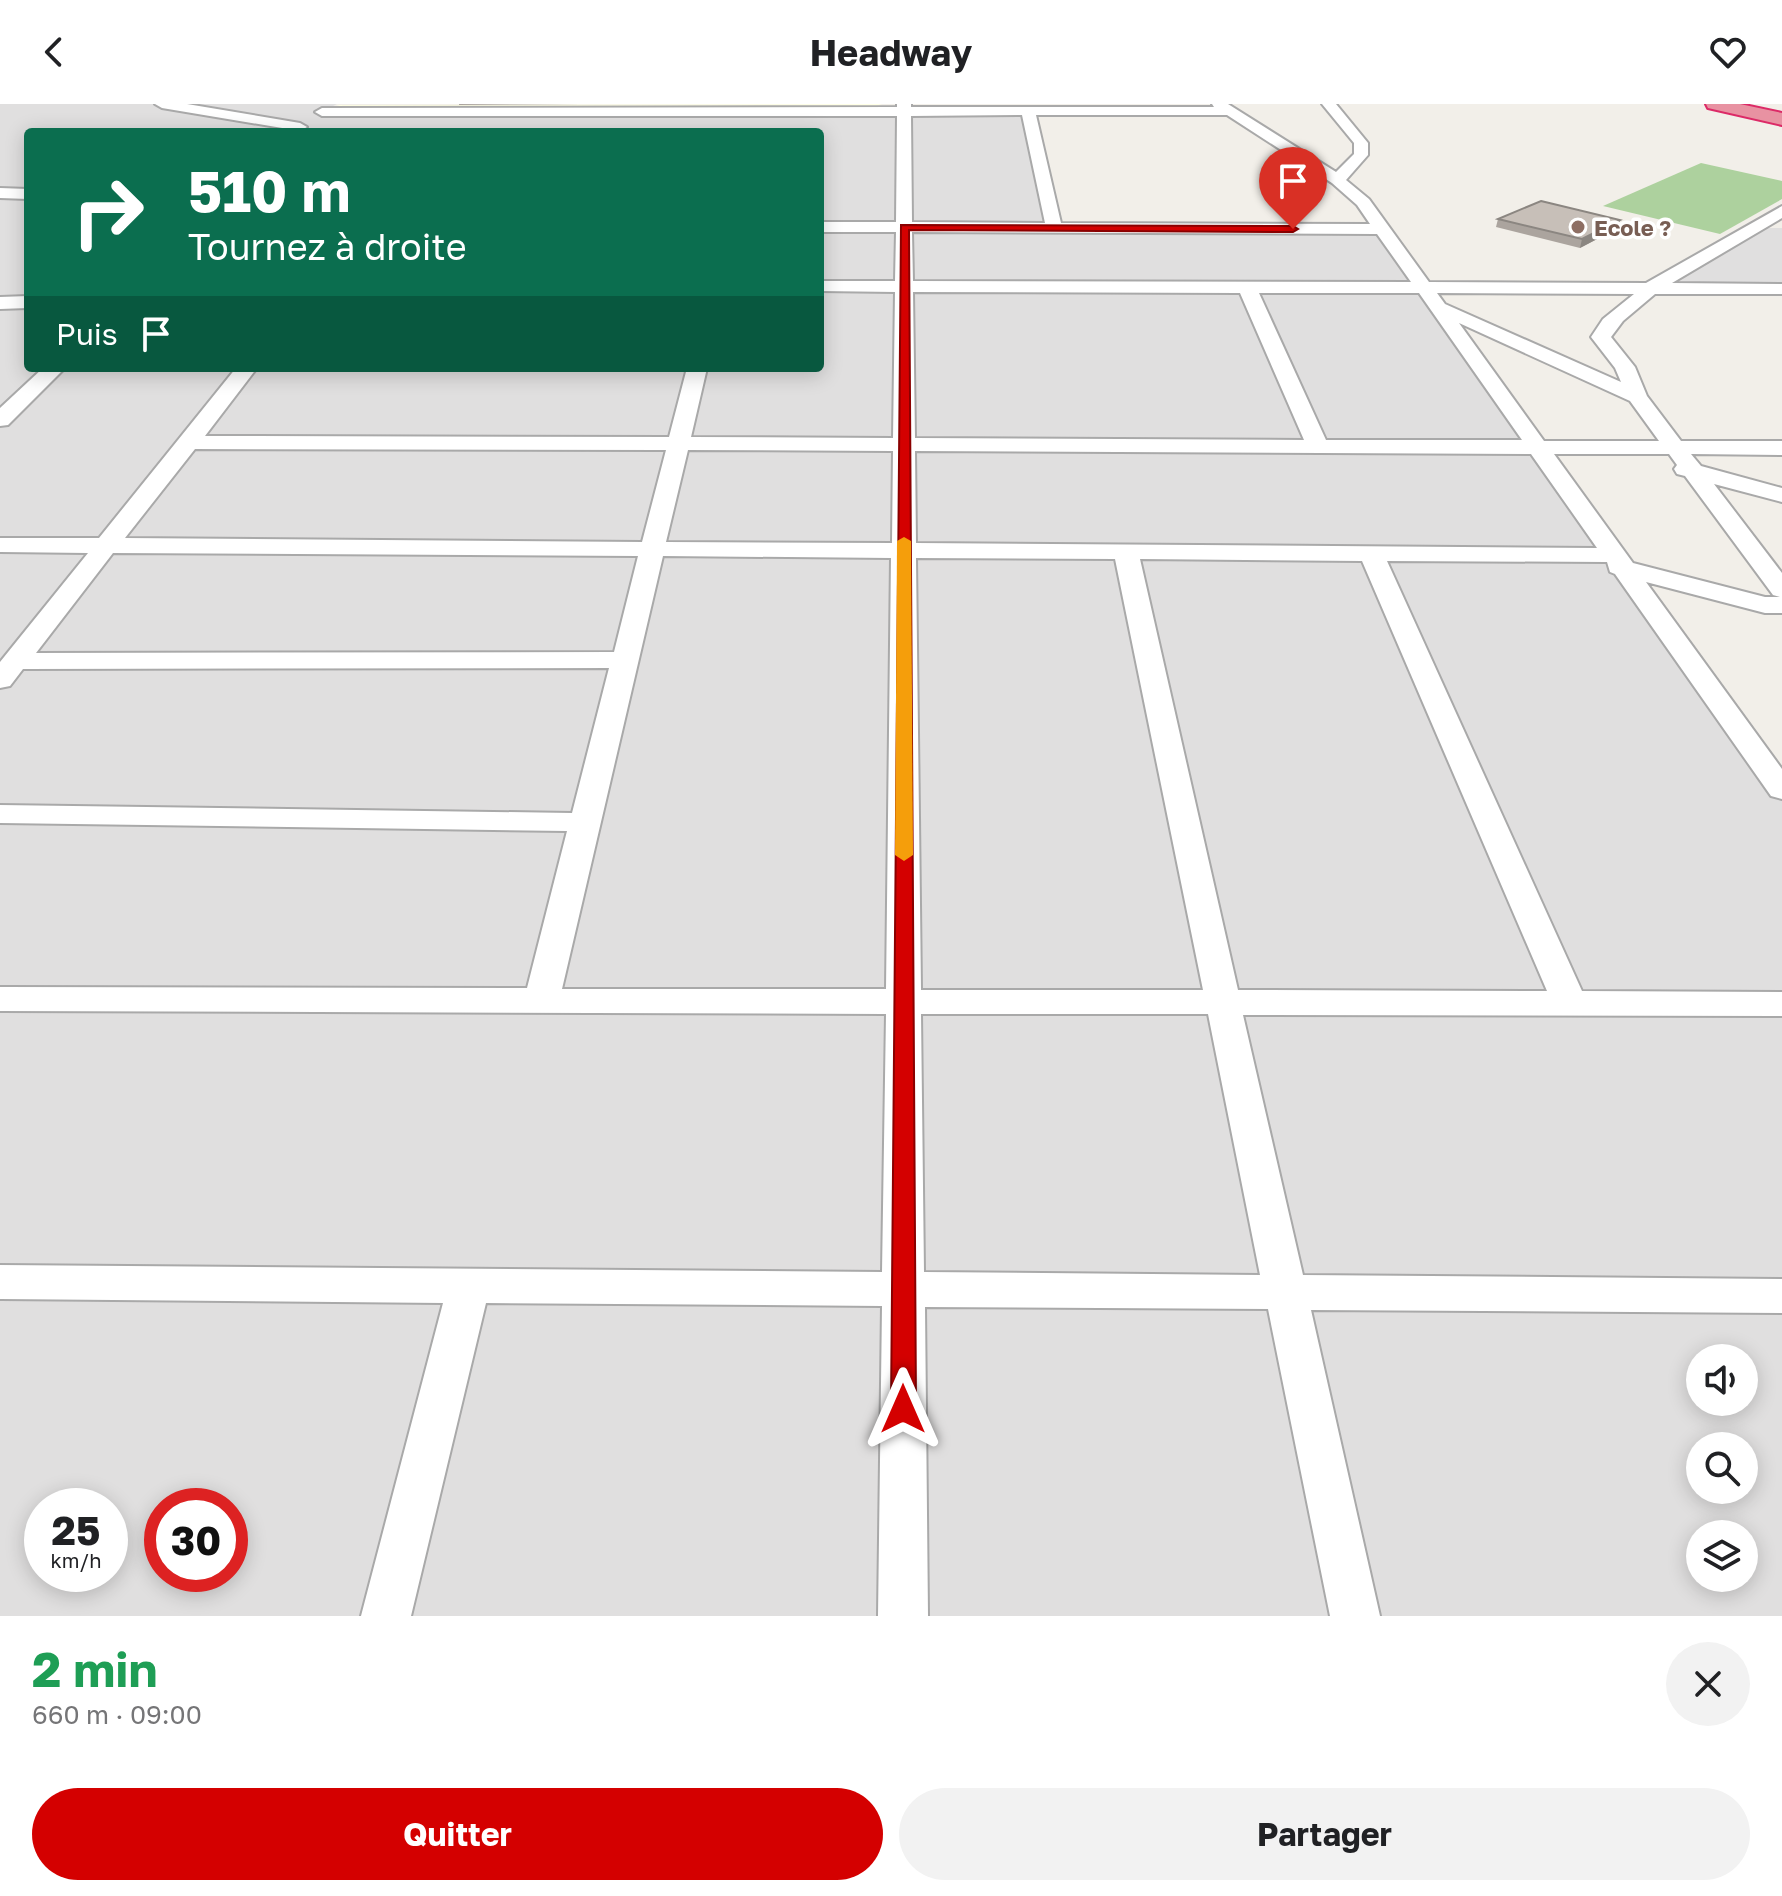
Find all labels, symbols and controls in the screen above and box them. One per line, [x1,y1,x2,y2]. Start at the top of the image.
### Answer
icon: back [32,30,76,74]
icon: heart [1706,30,1750,74]
text: Headway [810,31,972,74]
pin [1259,147,1327,229]
text: 510 m [188,157,350,224]
icon: arrive [1271,159,1315,203]
icon: right [56,160,160,264]
place label: Ecole ? [1594,214,1671,241]
marker: Ecole ? [1569,218,1587,236]
text: Tournez à droite [188,225,467,268]
icon: arrive [134,312,178,356]
text: Puis [56,316,118,352]
map controls [1686,1344,1758,1592]
button: sound [1686,1344,1758,1416]
position arrow [861,1367,945,1451]
button: search [1686,1432,1758,1504]
speed limit sign: 30 [144,1488,248,1592]
text: 25 [52,1506,100,1554]
button: layers [1686,1520,1758,1592]
text: km/h [51,1548,101,1572]
text: 2 min [32,1640,157,1698]
button: close [1666,1642,1750,1726]
text: 660 m · 09:00 [32,1699,202,1730]
button: Quitter [32,1788,883,1880]
button: Partager [899,1788,1750,1880]

